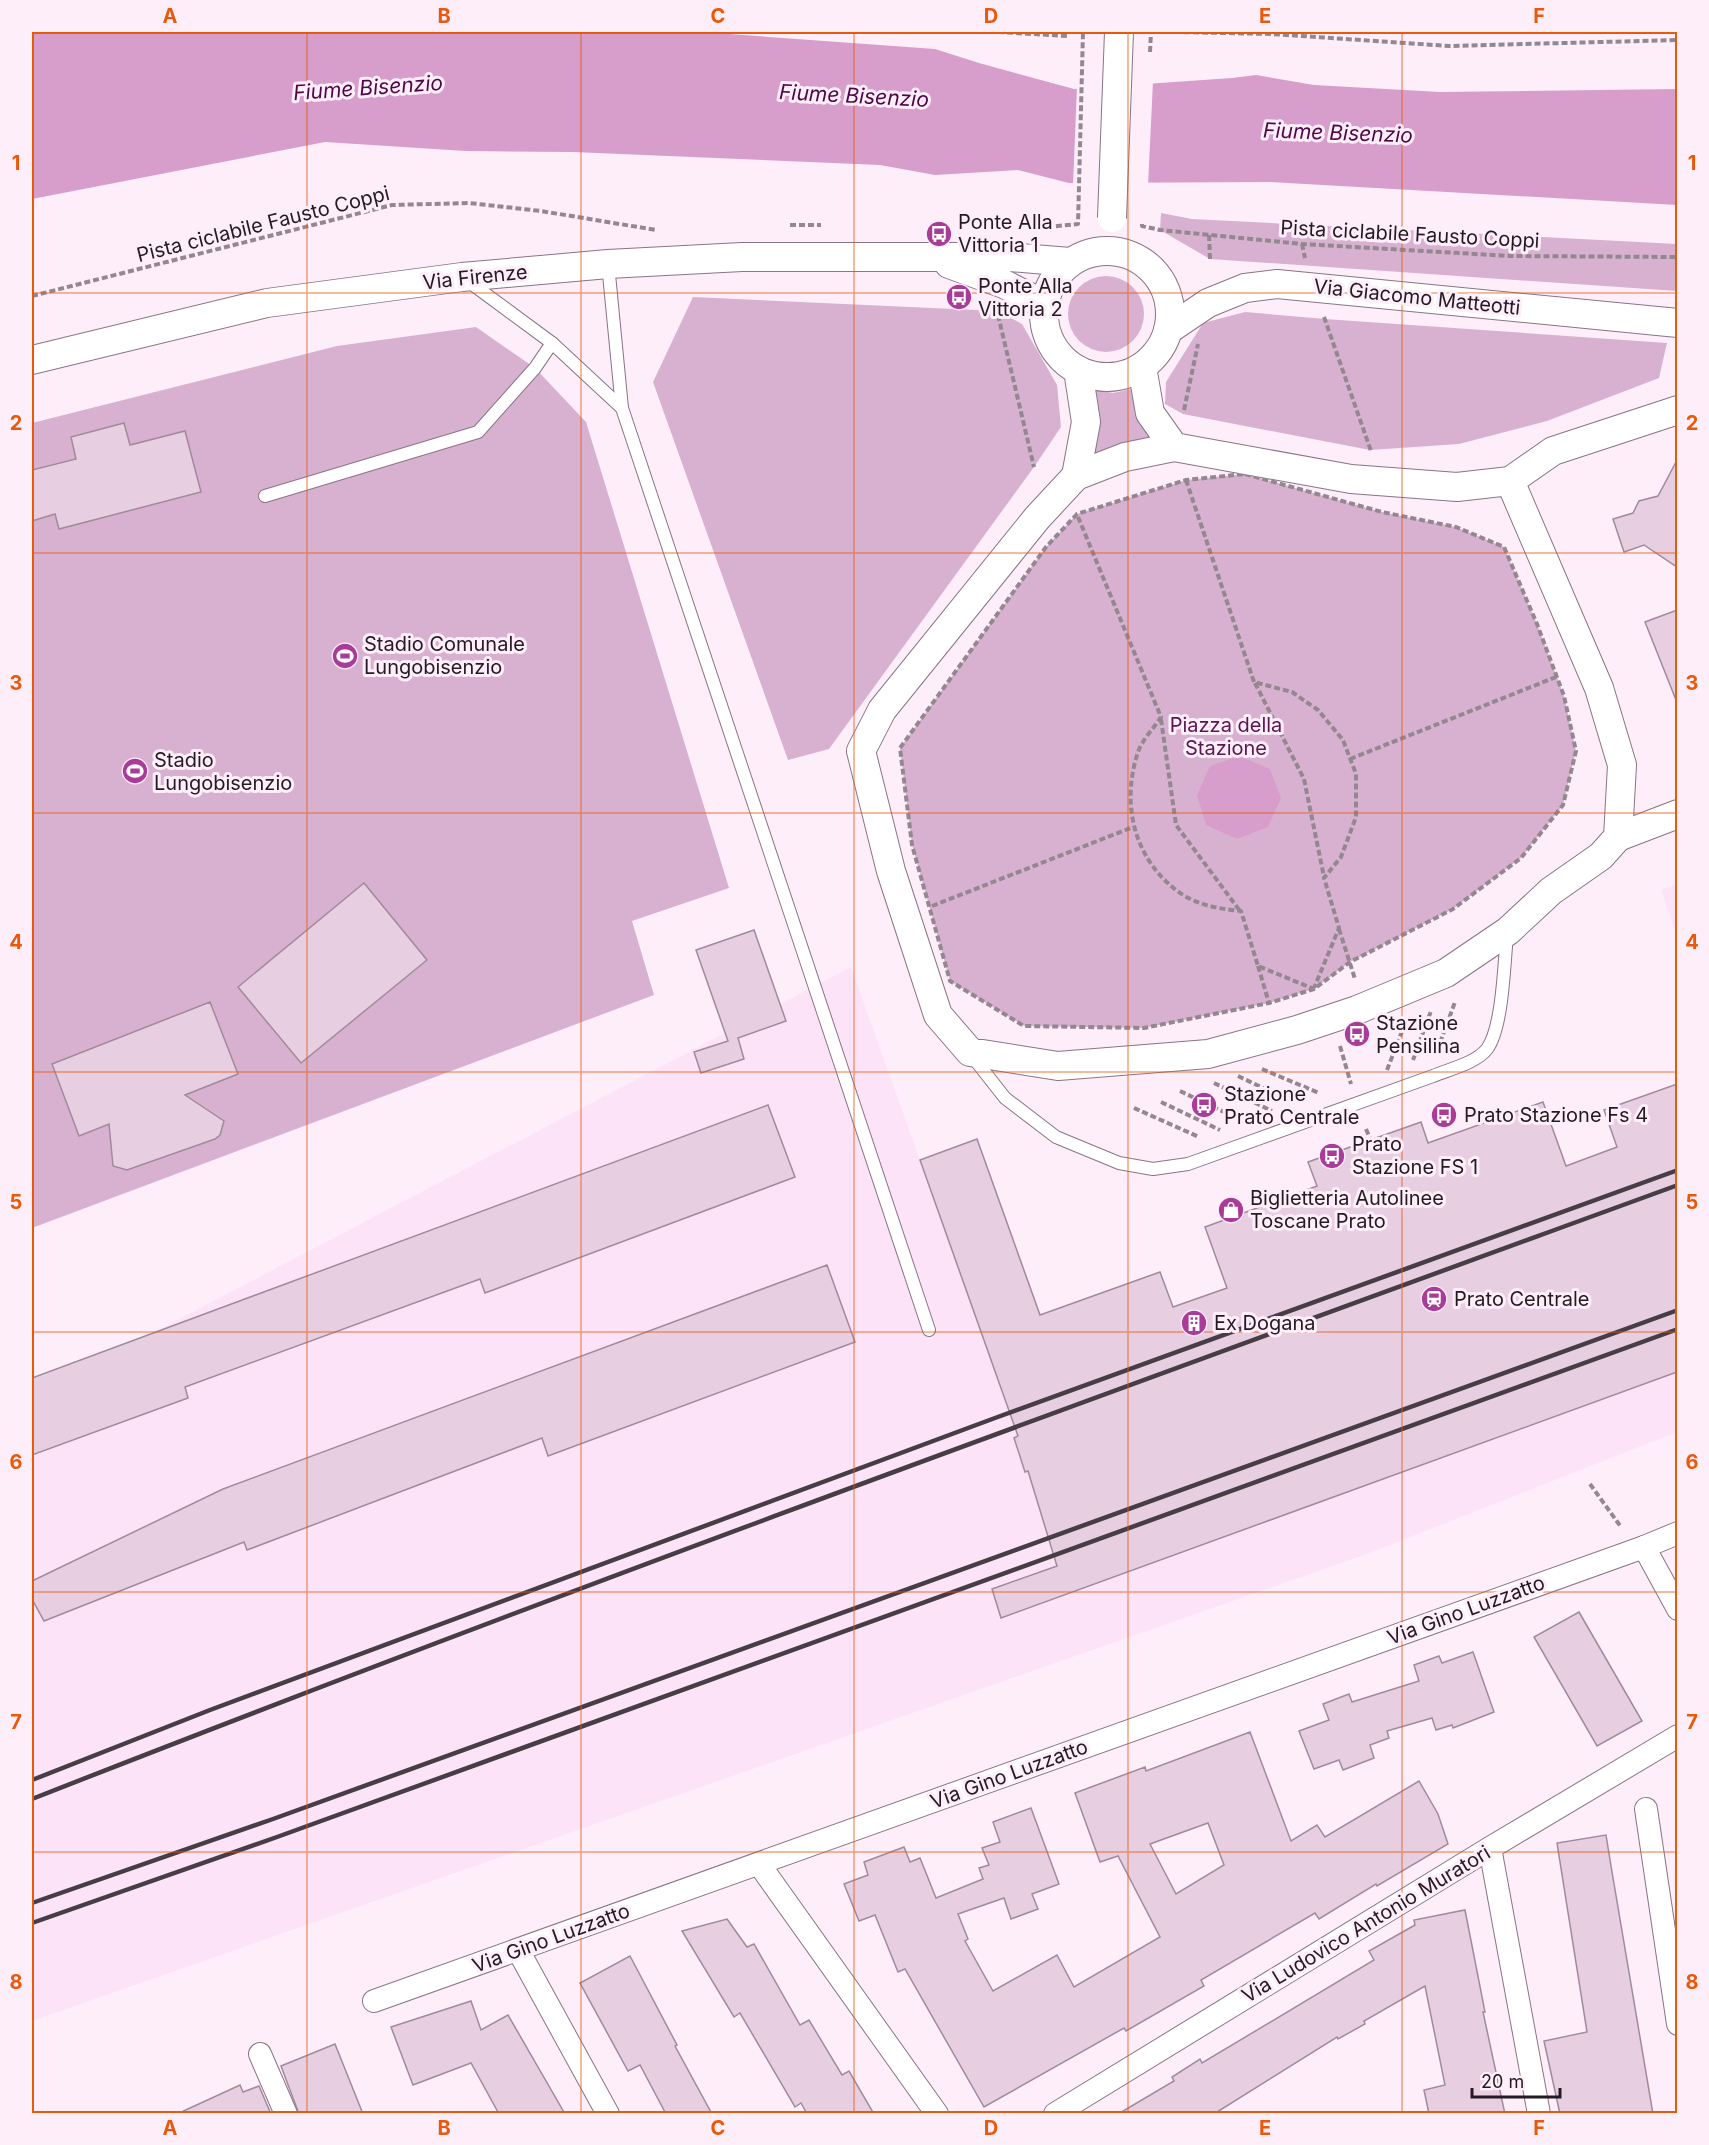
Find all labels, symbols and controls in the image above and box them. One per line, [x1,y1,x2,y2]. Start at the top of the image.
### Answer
text: A [163,4,178,28]
text: B [437,4,451,28]
text: C [711,4,725,28]
text: D [984,4,998,28]
text: E [1259,4,1271,28]
text: F [1533,4,1545,28]
water label: Fiume Bisenzio [292,70,444,105]
water label: Fiume Bisenzio [778,79,930,112]
water label: Fiume Bisenzio [1263,117,1413,148]
text: 1 [12,151,20,175]
text: 1 [1688,151,1696,175]
street label: Pista ciclabile Fausto Coppi [134,181,392,267]
place label: Ponte Alla Vittoria 1 [958,210,1053,257]
street label: Pista ciclabile Fausto Coppi [1280,215,1540,253]
bus stop icon: Ponte Alla Vittoria 1 [924,219,954,249]
street label: Via Firenze [421,260,529,294]
place label: Ponte Alla Vittoria 2 [978,274,1073,321]
street label: Via Giacomo Matteotti [1312,274,1522,320]
bus stop icon: Ponte Alla Vittoria 2 [944,282,974,312]
text: 2 [10,411,22,435]
text: 2 [1686,411,1698,435]
place label: Stadio Comunale Lungobisenzio [364,632,525,679]
sports icon: Stadio Comunale Lungobisenzio [330,641,360,671]
text: 3 [10,671,22,695]
text: 3 [1686,671,1698,695]
park label: Piazza della Stazione [1170,713,1282,760]
place label: Stadio Lungobisenzio [154,748,292,795]
sports icon: Stadio Lungobisenzio [120,756,150,786]
text: 4 [9,930,23,954]
text: 4 [1685,930,1699,954]
place label: Stazione Pensilina [1376,1011,1460,1058]
bus stop icon: Stazione Pensilina [1342,1019,1372,1049]
place label: Stazione Prato Centrale [1224,1082,1359,1129]
bus stop icon: Stazione Prato Centrale [1189,1090,1219,1120]
bus stop icon: Prato Stazione Fs 4 [1429,1100,1459,1130]
place label: Prato Stazione Fs 4 [1464,1103,1648,1127]
place label: Prato Stazione FS 1 [1352,1132,1478,1179]
bus stop icon: Prato Stazione FS 1 [1317,1141,1347,1171]
place label: Biglietteria Autolinee Toscane Prato [1250,1186,1444,1233]
text: 5 [10,1190,22,1214]
text: 5 [1686,1190,1698,1214]
shop icon: Biglietteria Autolinee Toscane Prato [1216,1195,1246,1225]
station icon: Prato Centrale [1419,1284,1449,1314]
place label: Prato Centrale [1454,1287,1589,1311]
building icon: Ex Dogana [1179,1308,1209,1338]
place label: Ex Dogana [1214,1311,1316,1335]
text: 6 [10,1450,23,1474]
text: 6 [1686,1450,1699,1474]
street label: Via Gino Luzzatto [1384,1570,1548,1650]
text: 7 [10,1710,22,1734]
text: 7 [1686,1710,1698,1734]
street label: Via Gino Luzzatto [927,1734,1091,1814]
street label: Via Ludovico Antonio Muratori [1237,1840,1495,2008]
street label: Via Gino Luzzatto [469,1898,633,1978]
text: 8 [9,1970,23,1994]
text: 8 [1685,1970,1699,1994]
scale bar [1472,2061,1560,2099]
text: 20 m [1481,2071,1524,2092]
text: A [163,2116,178,2140]
text: B [437,2116,451,2140]
text: C [711,2116,725,2140]
text: D [984,2116,998,2140]
text: E [1259,2116,1271,2140]
text: F [1533,2116,1545,2140]

